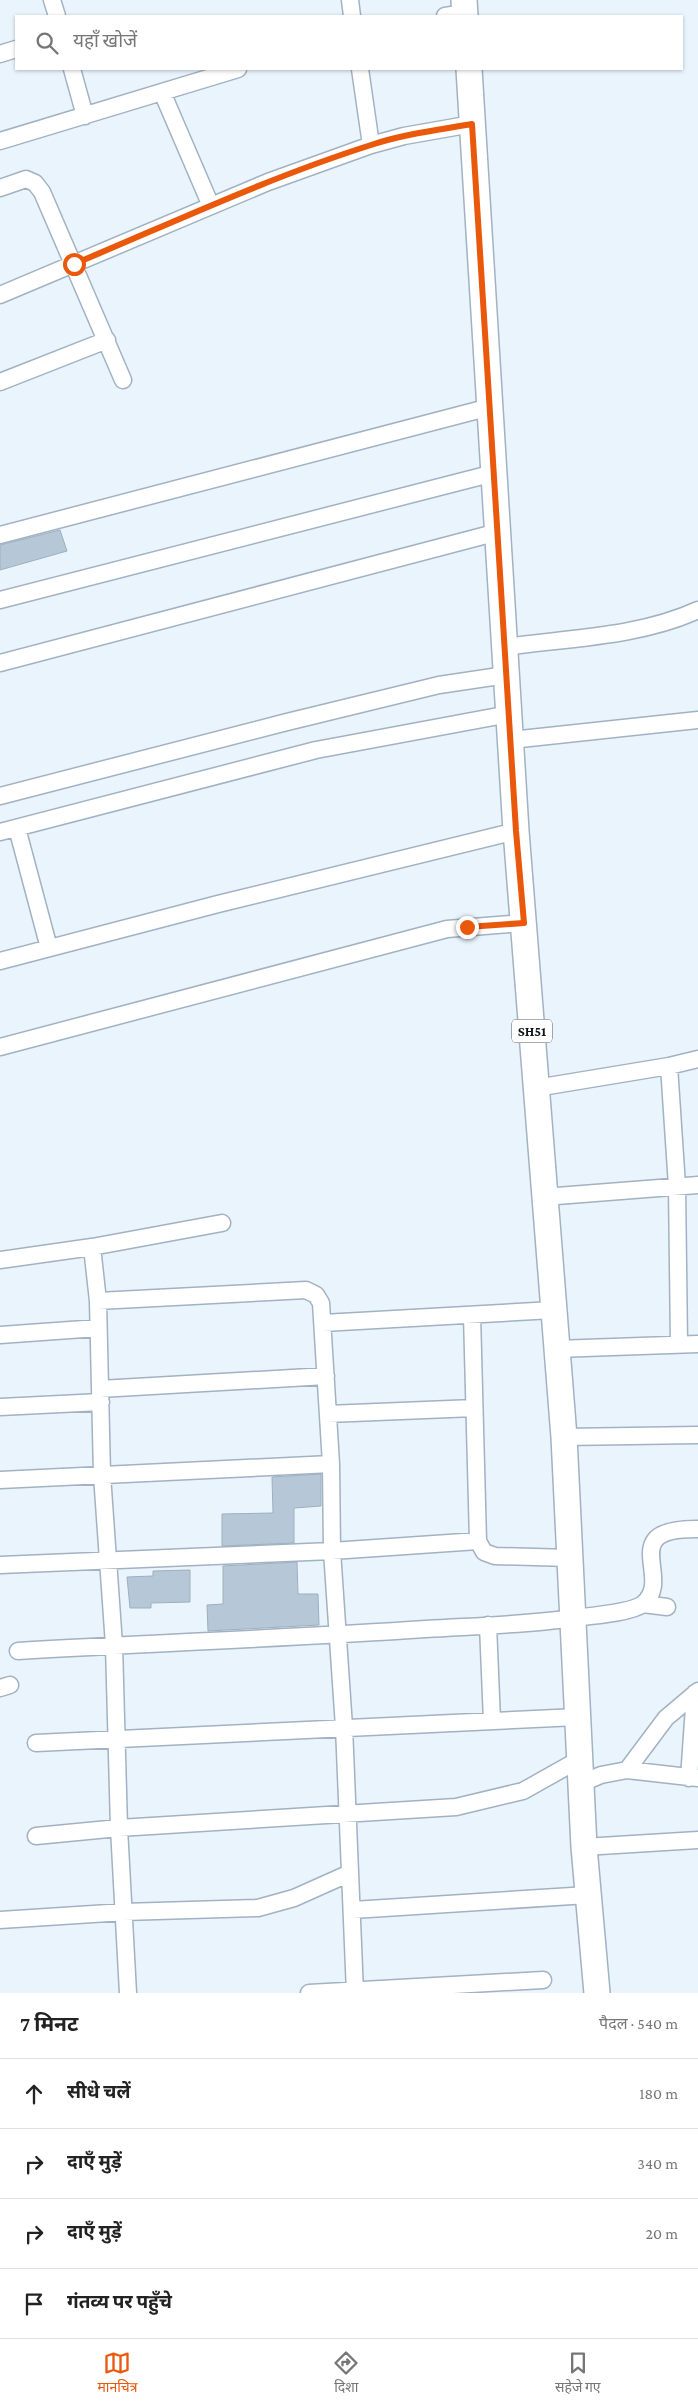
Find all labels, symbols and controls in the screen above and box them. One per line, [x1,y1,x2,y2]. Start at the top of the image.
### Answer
search box [15,15,683,70]
icon: search [33,29,61,57]
text: यहाँ खोजें [73,30,137,51]
route start [63,253,86,276]
route end [456,916,479,939]
road number: SH51 [512,1019,552,1042]
text: 7 मिनट [20,2012,78,2036]
text: पैदल · 540 m [599,2015,678,2032]
icon: ahead [20,2080,48,2108]
text: सीधे चलें [67,2081,131,2102]
text: 180 m [639,2085,678,2102]
icon: right [20,2150,48,2178]
text: दाएँ मुड़ें [67,2151,122,2172]
text: 340 m [637,2155,678,2172]
icon: right [20,2220,48,2248]
text: दाएँ मुड़ें [67,2221,122,2242]
text: 20 m [645,2225,678,2242]
icon: arrive [20,2290,48,2318]
text: गंतव्य पर पहुँचे [67,2291,172,2312]
tab: मानचित्र [97,2349,137,2398]
tab: दिशा [332,2349,360,2398]
tab: सहेजे गए [555,2349,601,2398]

